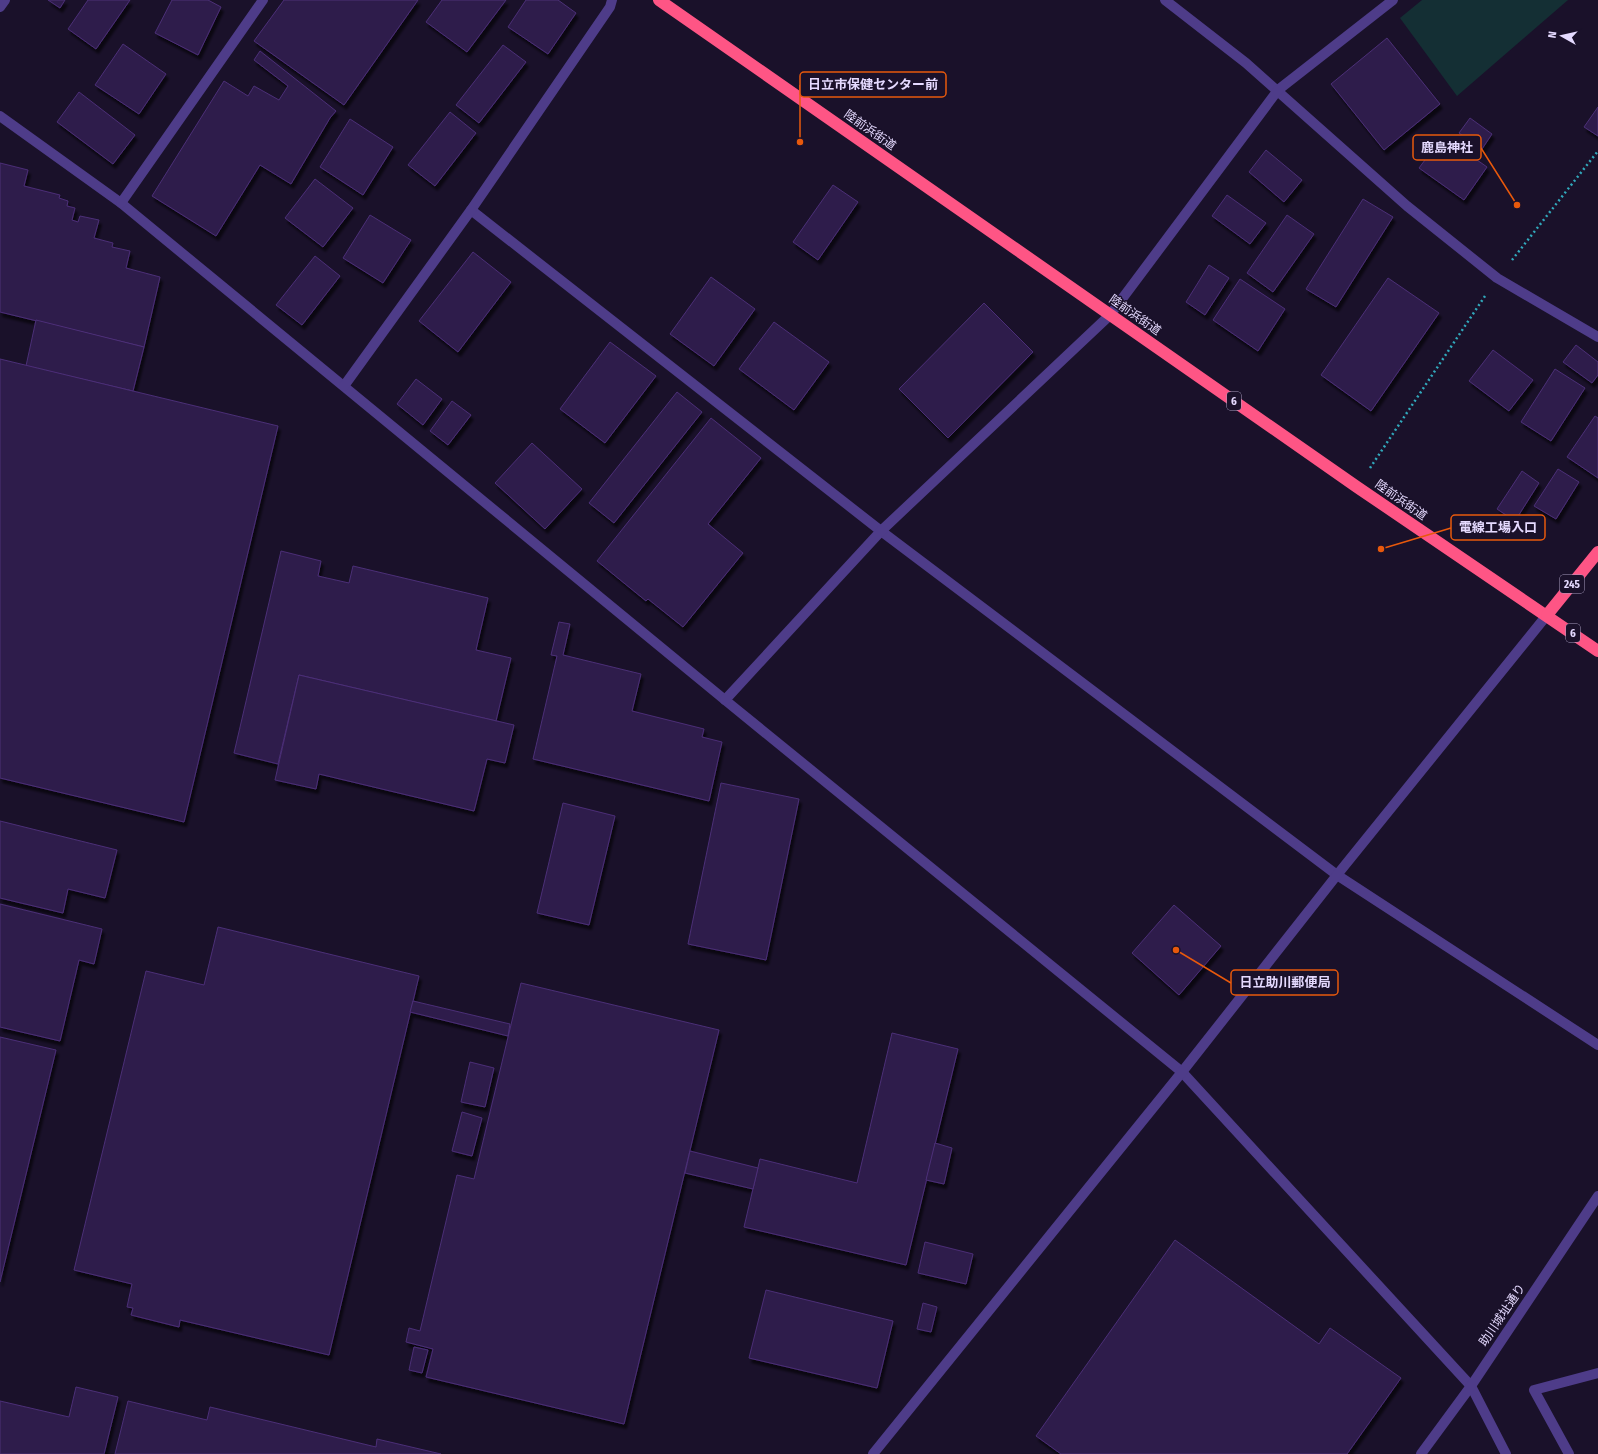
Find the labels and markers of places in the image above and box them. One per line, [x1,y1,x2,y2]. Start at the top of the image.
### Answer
callout: 日立市保健センター前 [800,72,946,97]
callout: 鹿島神社 [1413,135,1481,160]
callout: 電線工場入口 [1451,515,1545,540]
callout: 日立助川郵便局 [1231,970,1338,995]

